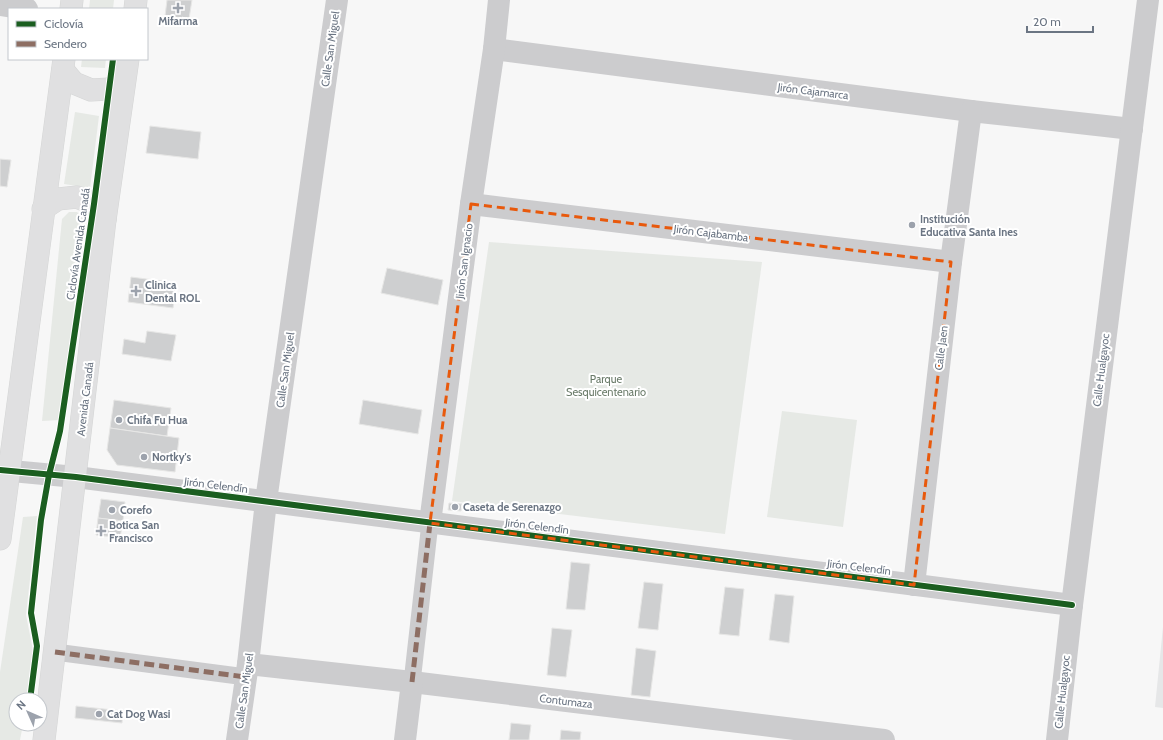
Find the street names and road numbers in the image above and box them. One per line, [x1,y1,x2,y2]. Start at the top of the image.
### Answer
street label: Calle San Miguel [318,10,342,88]
street label: Jirón Cajamarca [776,80,850,102]
street label: Ciclovía Avenida Canadá [63,186,93,301]
street label: Jirón Cajabamba [672,221,750,245]
street label: Jirón San Ignacio [452,222,476,301]
street label: Calle Jaen [931,325,951,371]
street label: Calle San Miguel [273,331,297,409]
street label: Calle Hualgayoc [1090,333,1112,407]
street label: Avenida Canadá [74,360,97,437]
street label: Jirón Celendín [182,474,249,496]
street label: Jirón Celendín [503,515,570,537]
street label: Jirón Celendín [825,556,892,578]
street label: Calle San Miguel [232,652,256,730]
street label: Calle Hualgayoc [1051,655,1073,729]
street label: Contumaza [539,691,594,711]

